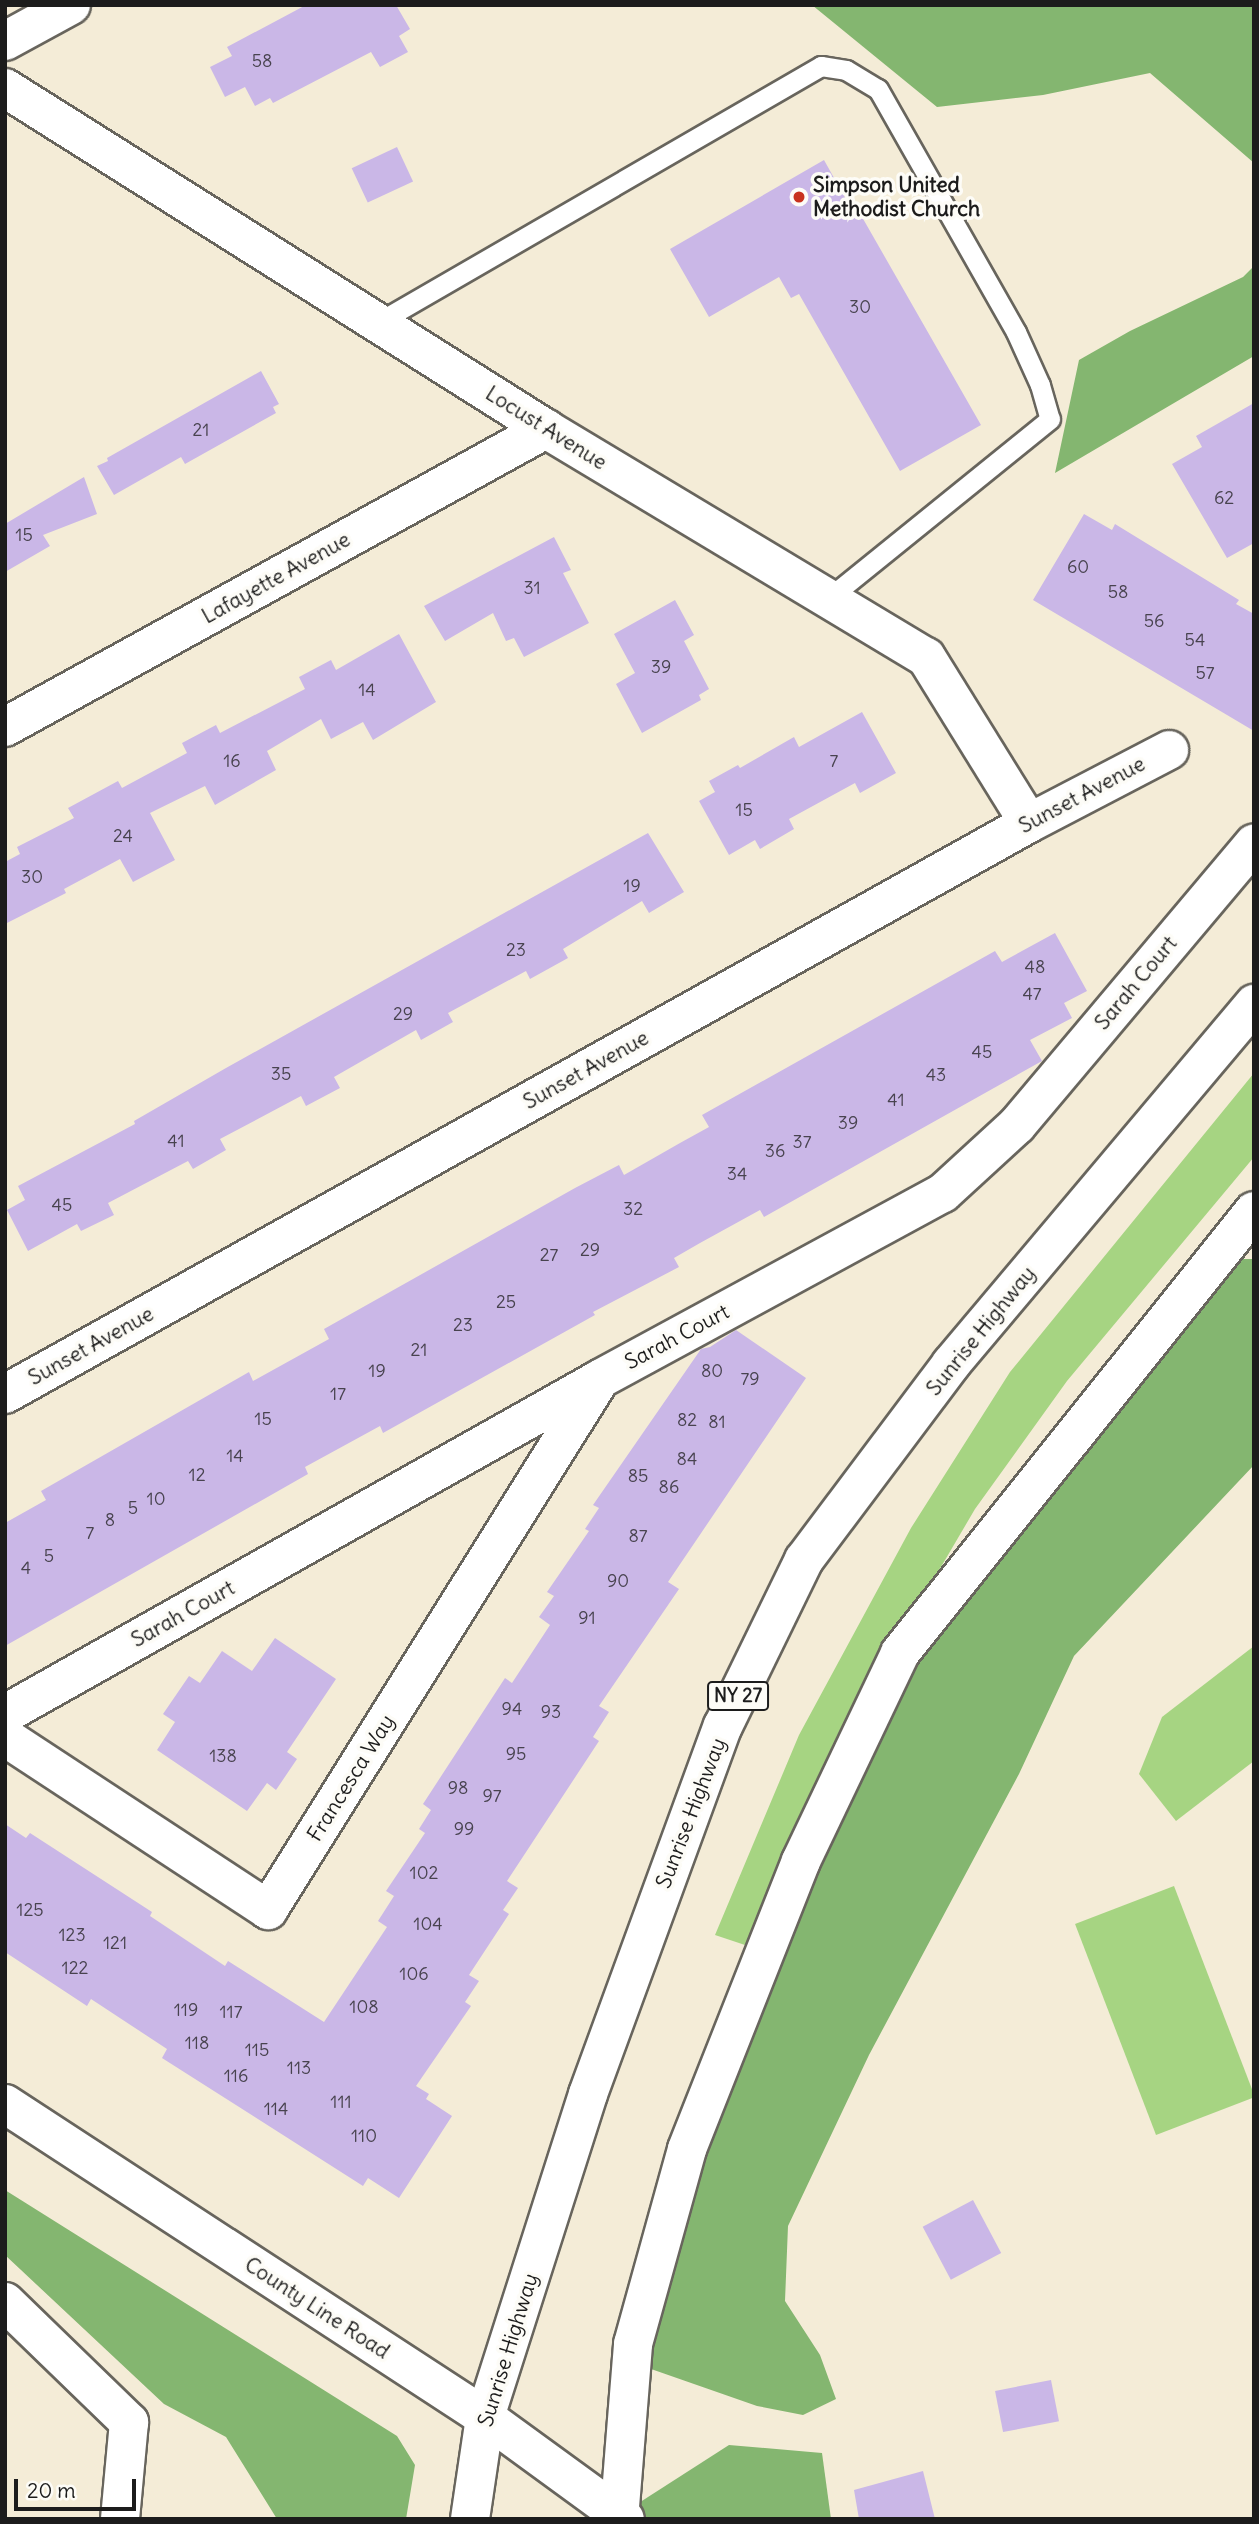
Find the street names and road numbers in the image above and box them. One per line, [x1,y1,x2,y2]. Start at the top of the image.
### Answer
street label: Locust Avenue [481,381,611,475]
street label: Lafayette Avenue [197,527,355,629]
street label: Sunset Avenue [1015,751,1149,839]
street label: Sarah Court [1090,931,1182,1035]
street label: Sunset Avenue [519,1025,653,1115]
street label: Sunrise Highway [921,1261,1041,1401]
street label: Sarah Court [621,1299,733,1375]
street label: Sunset Avenue [24,1301,158,1391]
street label: Sarah Court [127,1575,239,1653]
road number: NY 27 [706,1680,770,1712]
street label: Francesca Way [302,1710,400,1846]
street label: Sunrise Highway [651,1734,731,1892]
street label: County Line Road [240,2252,394,2364]
street label: Sunrise Highway [473,2270,543,2430]

